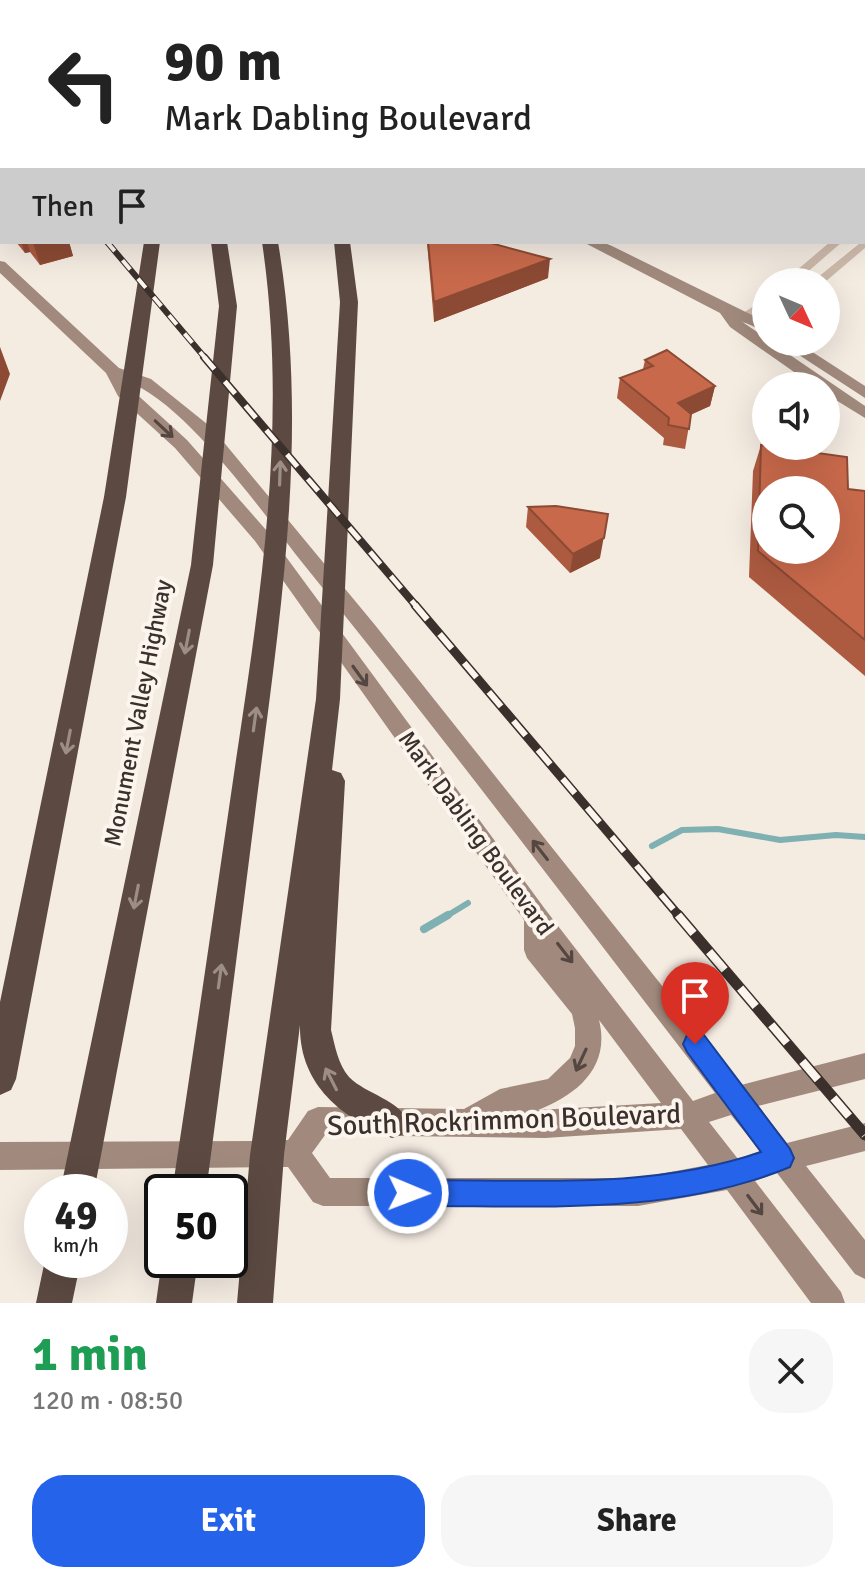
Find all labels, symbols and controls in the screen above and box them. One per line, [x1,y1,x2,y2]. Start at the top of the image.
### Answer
text: 90 m [164,27,282,96]
icon: left [32,32,136,136]
text: Mark Dabling Boulevard [164,96,532,141]
icon: arrive [110,184,154,228]
text: Then [32,188,94,225]
north arrow [752,268,840,356]
map controls [752,268,840,564]
button: sound [752,372,840,460]
one-way arrow [154,420,174,438]
one-way arrow [273,460,288,487]
button: search [752,476,840,564]
street label: Monument Valley Highway [97,577,179,849]
one-way arrow [178,629,193,654]
one-way arrow [351,665,368,686]
one-way arrow [248,707,263,732]
street label: Mark Dabling Boulevard [392,725,560,941]
one-way arrow [59,729,74,754]
one-way arrow [531,840,548,861]
one-way arrow [128,884,143,909]
one-way arrow [556,942,573,963]
pin [661,962,729,1044]
one-way arrow [213,964,228,990]
icon: arrive [673,974,717,1018]
one-way arrow [573,1048,588,1072]
one-way arrow [322,1067,338,1091]
street label: South Rockrimmon Boulevard [326,1097,682,1143]
position arrow [366,1151,450,1235]
speed limit sign: 50 [144,1174,248,1278]
text: 49 [54,1191,98,1241]
one-way arrow [746,1194,763,1215]
text: km/h [53,1233,99,1258]
text: 1 min [32,1325,148,1384]
button: close [749,1329,833,1413]
text: 120 m · 08:50 [32,1385,183,1417]
button: Exit [32,1475,425,1567]
button: Share [441,1475,833,1567]

